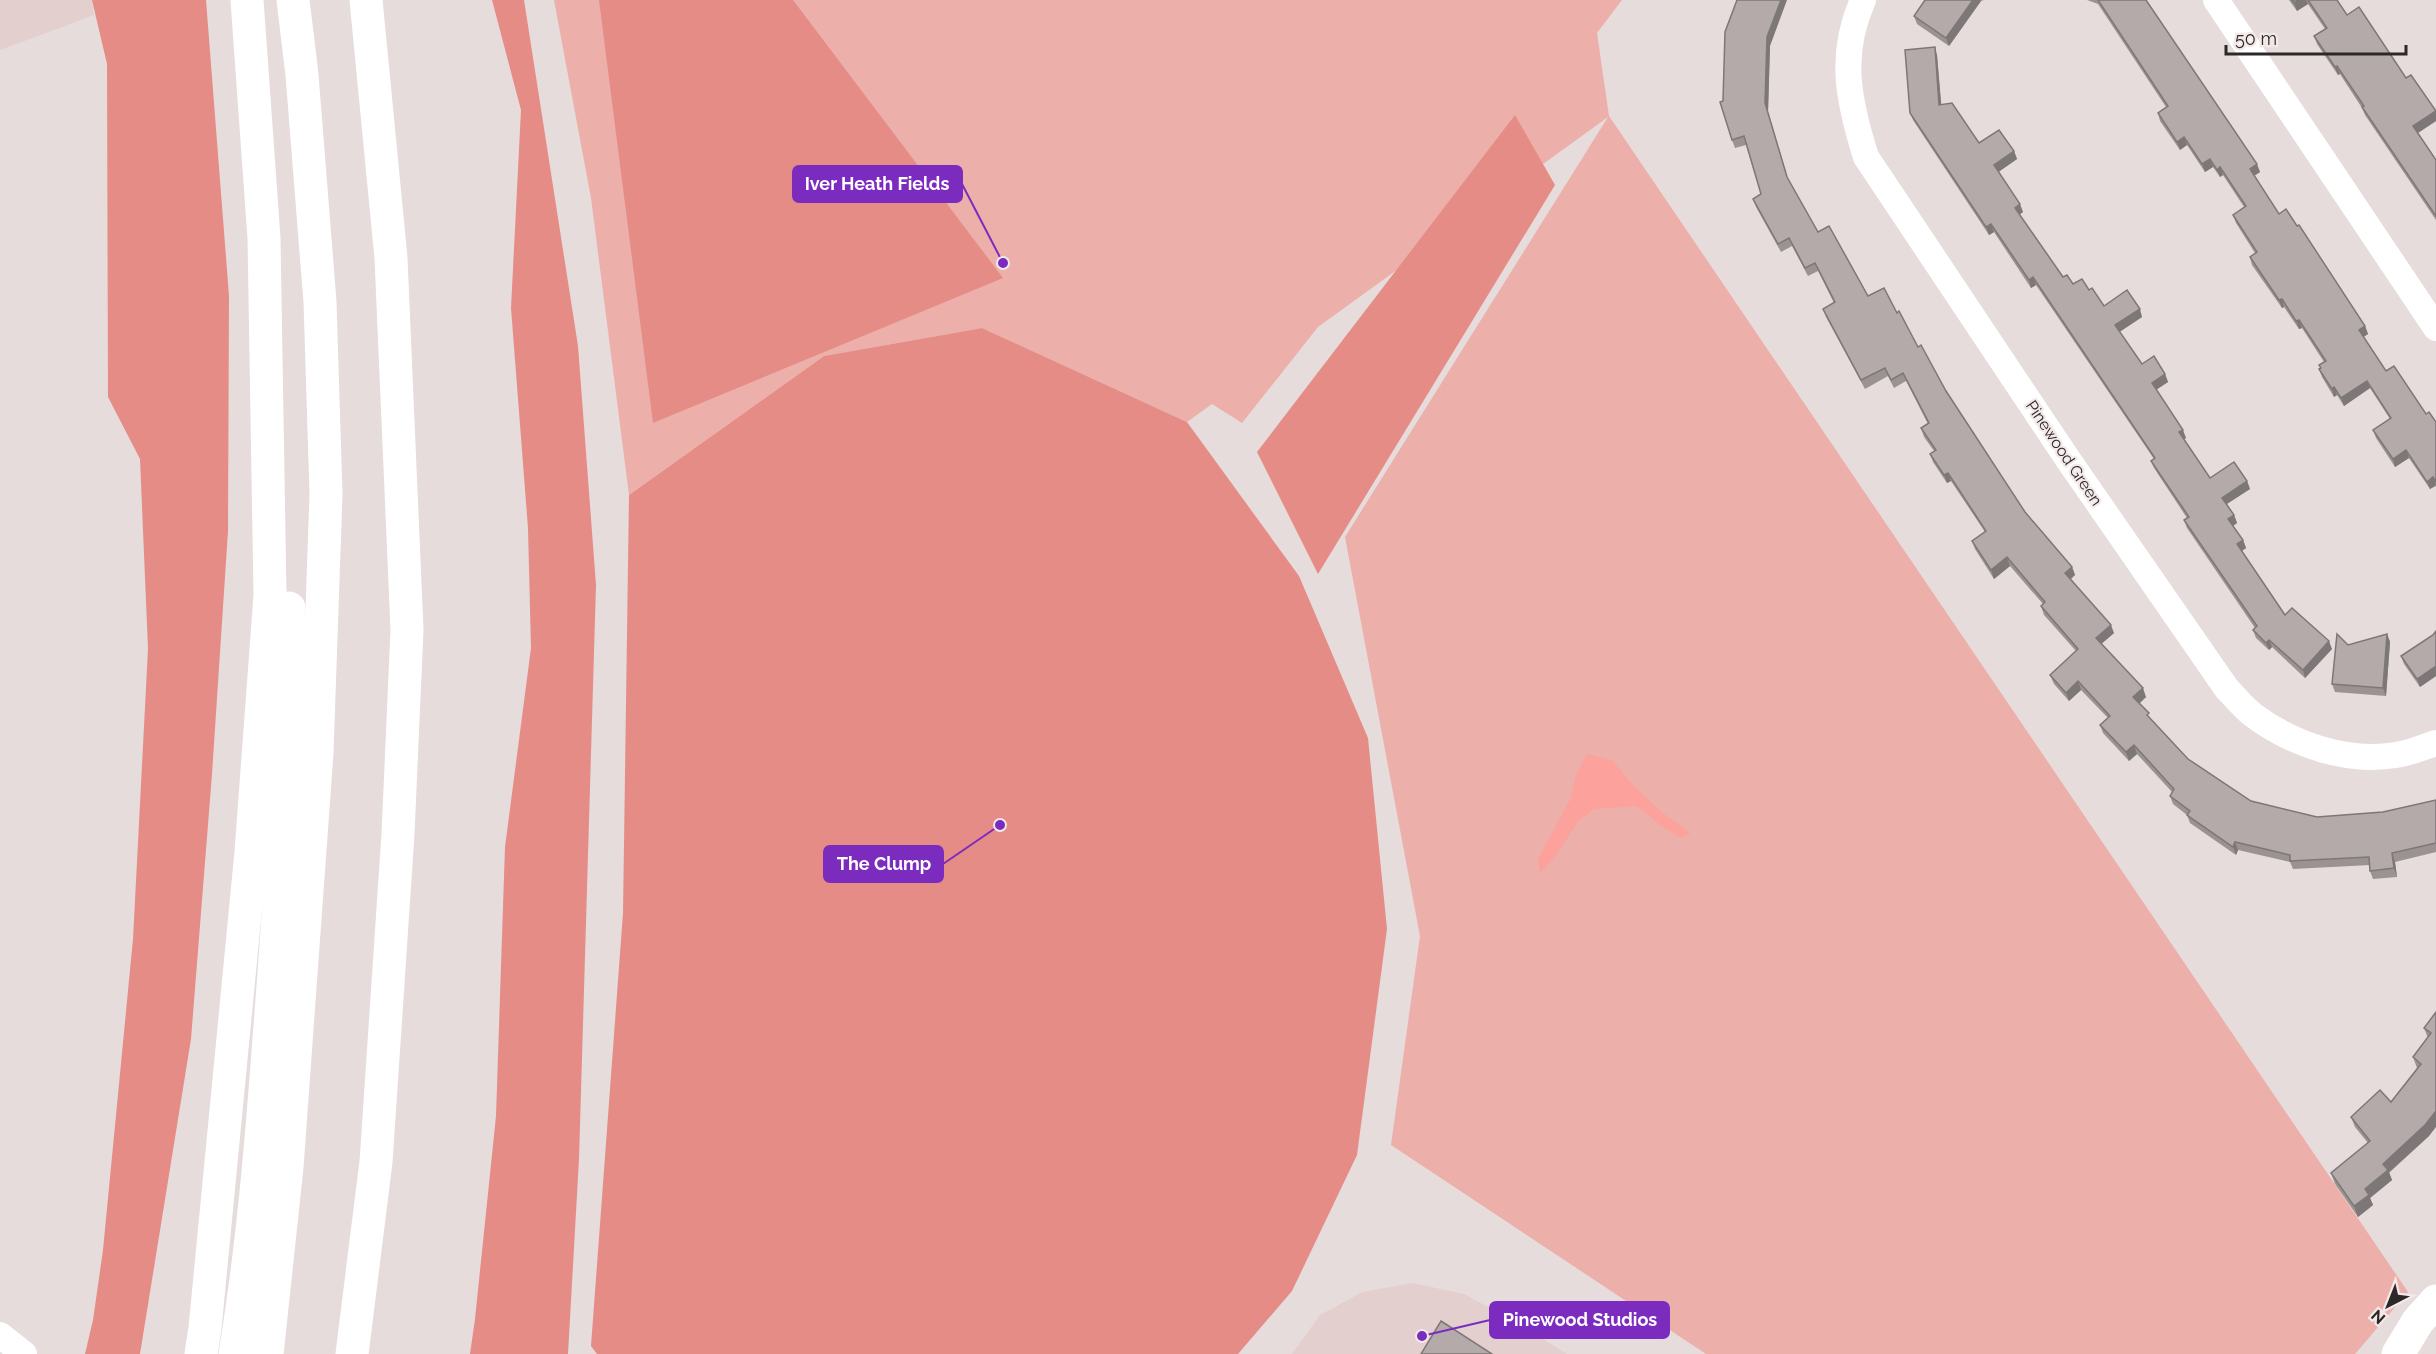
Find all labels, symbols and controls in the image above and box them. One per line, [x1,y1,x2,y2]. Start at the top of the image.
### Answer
scale bar [2226,18,2406,56]
text: 50 m [2235,28,2277,49]
callout: Iver Heath Fields [793,166,962,202]
text: Iver Heath Fields [805,173,949,194]
street label: Pinewood Green [2022,397,2106,509]
callout: The Clump [824,846,943,882]
text: The Clump [837,853,931,874]
north arrow [2358,1276,2418,1336]
callout: Pinewood Studios [1490,1302,1669,1338]
text: N [2367,1306,2389,1328]
text: Pinewood Studios [1503,1309,1657,1330]

